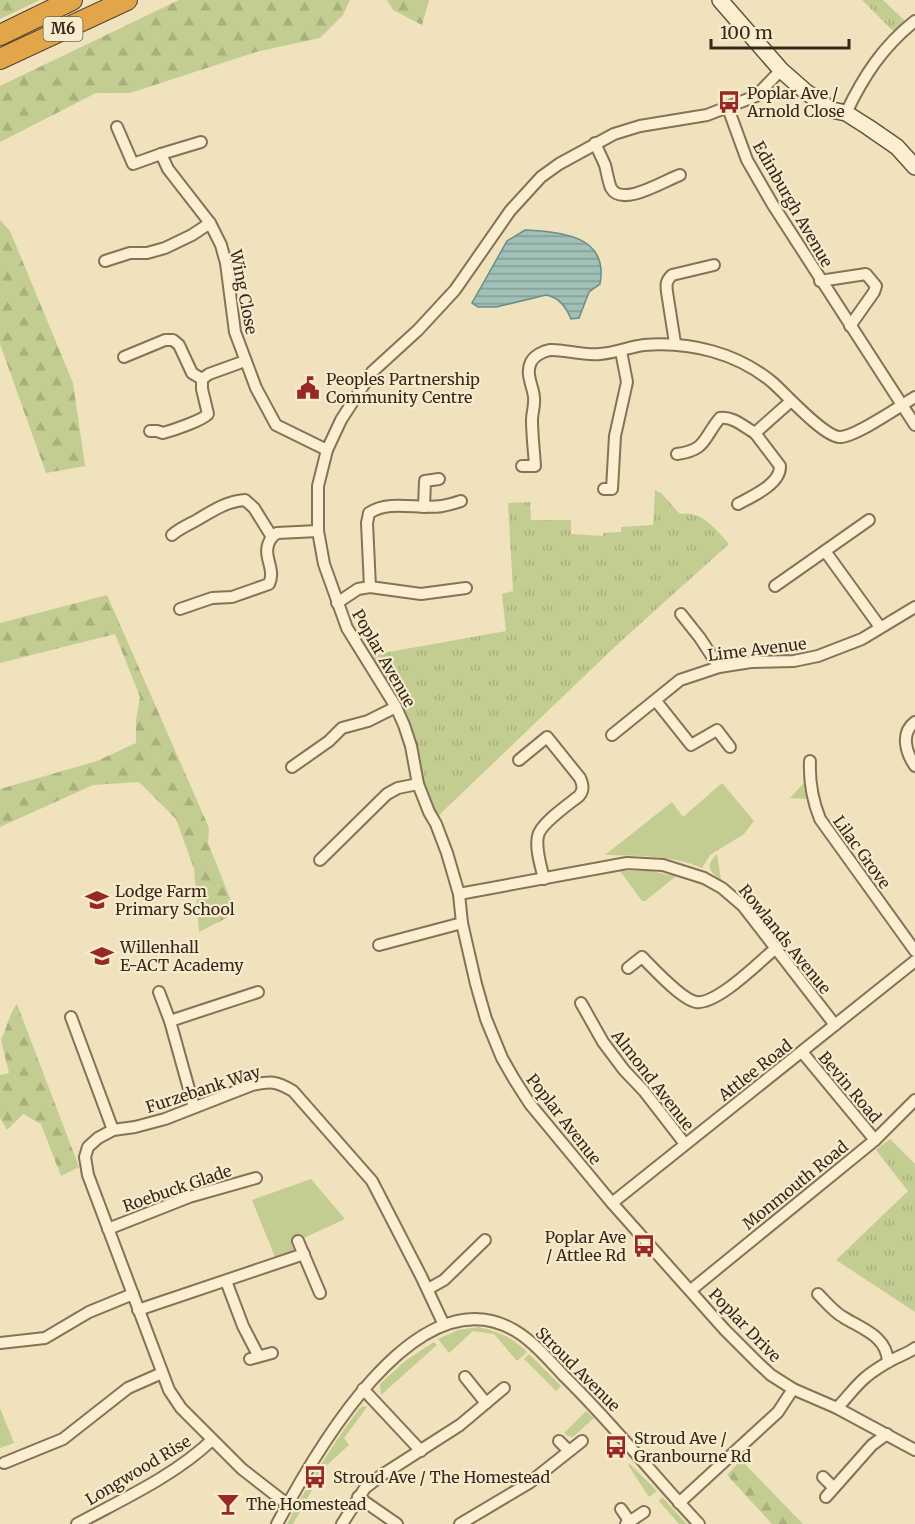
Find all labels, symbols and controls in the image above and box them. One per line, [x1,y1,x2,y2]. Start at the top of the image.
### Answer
scale bar [711,12,849,50]
road number: M6 [44,17,82,41]
text: 100 m [720,21,773,44]
place label: Poplar Ave / Arnold Close [746,83,845,121]
bus stop icon: Poplar Ave / Arnold Close [716,89,742,115]
street label: Edinburgh Avenue [749,138,837,270]
street label: Wing Close [226,247,262,336]
place label: Peoples Partnership Community Centre [326,369,480,407]
public building icon: Peoples Partnership Community Centre [295,375,321,401]
street label: Poplar Avenue [348,605,420,711]
street label: Lime Avenue [707,633,807,665]
street label: Lilac Grove [829,812,895,892]
street label: Rowlands Avenue [735,880,835,998]
place label: Lodge Farm Primary School [115,881,235,919]
school or university icon: Lodge Farm Primary School [84,887,110,913]
place label: Willenhall E-ACT Academy [119,937,244,975]
school or university icon: Willenhall E-ACT Academy [89,943,115,969]
street label: Almond Avenue [607,1025,698,1134]
street label: Attlee Road [713,1035,796,1106]
street label: Bevin Road [814,1047,886,1127]
street label: Furzebank Way [143,1061,263,1117]
street label: Poplar Avenue [522,1070,606,1168]
street label: Monmouth Road [738,1136,852,1234]
street label: Roebuck Glade [120,1160,234,1216]
place label: Poplar Ave / Attlee Rd [545,1227,626,1265]
bus stop icon: Poplar Ave / Attlee Rd [631,1233,657,1259]
street label: Poplar Drive [705,1284,785,1366]
street label: Stroud Avenue [532,1323,624,1415]
place label: Stroud Ave / Granbourne Rd [634,1428,752,1466]
street label: Longwood Rise [82,1431,194,1509]
bus stop icon: Stroud Ave / Granbourne Rd [603,1434,629,1460]
bus stop icon: Stroud Ave / The Homestead [302,1464,328,1490]
place label: Stroud Ave / The Homestead [333,1467,550,1487]
bar icon: The Homestead [215,1491,241,1517]
place label: The Homestead [246,1494,367,1514]

